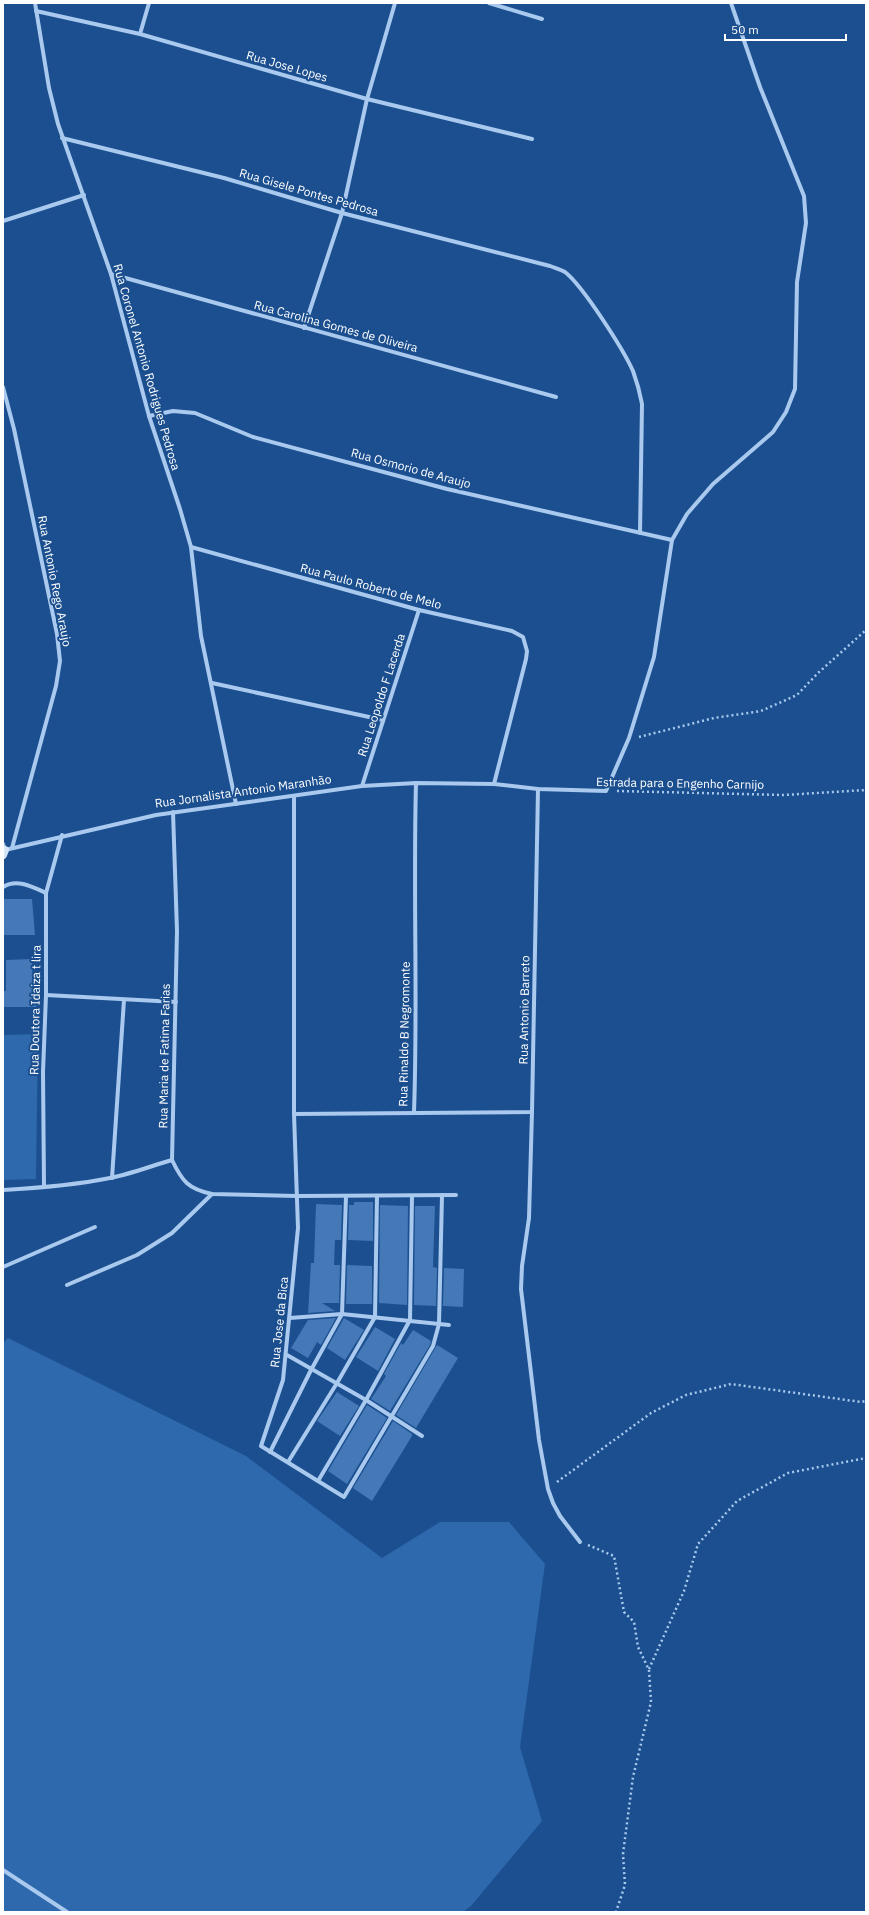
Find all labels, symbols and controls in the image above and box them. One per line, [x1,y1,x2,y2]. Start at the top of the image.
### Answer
scale bar [725,16,846,42]
text: 50 m [731,22,759,37]
street label: Rua Jose Lopes [245,47,330,85]
street label: Rua Gisele Pontes Pedrosa [238,165,381,219]
street label: Rua Coronel Antonio Rodrigues Pedrosa [110,262,184,473]
street label: Rua Carolina Gomes de Oliveira [252,297,420,355]
street label: Rua Osmorio de Araujo [349,445,473,491]
street label: Rua Antonio Rego Araujo [35,514,75,648]
street label: Rua Paulo Roberto de Melo [299,560,444,612]
street label: Rua Leopoldo F Lacerda [354,631,408,758]
street label: Rua Jornalista Antonio Maranhão [154,771,333,811]
street label: Estrada para o Engenho Carnijo [596,774,764,792]
street label: Rua Doutora Idaiza t lira [26,944,44,1075]
street label: Rua Antonio Barreto [516,955,532,1065]
street label: Rua Rinaldo B Negromonte [395,961,413,1107]
street label: Rua Maria de Fatima Farias [155,983,173,1129]
street label: Rua Jose da Bica [267,1275,291,1368]

